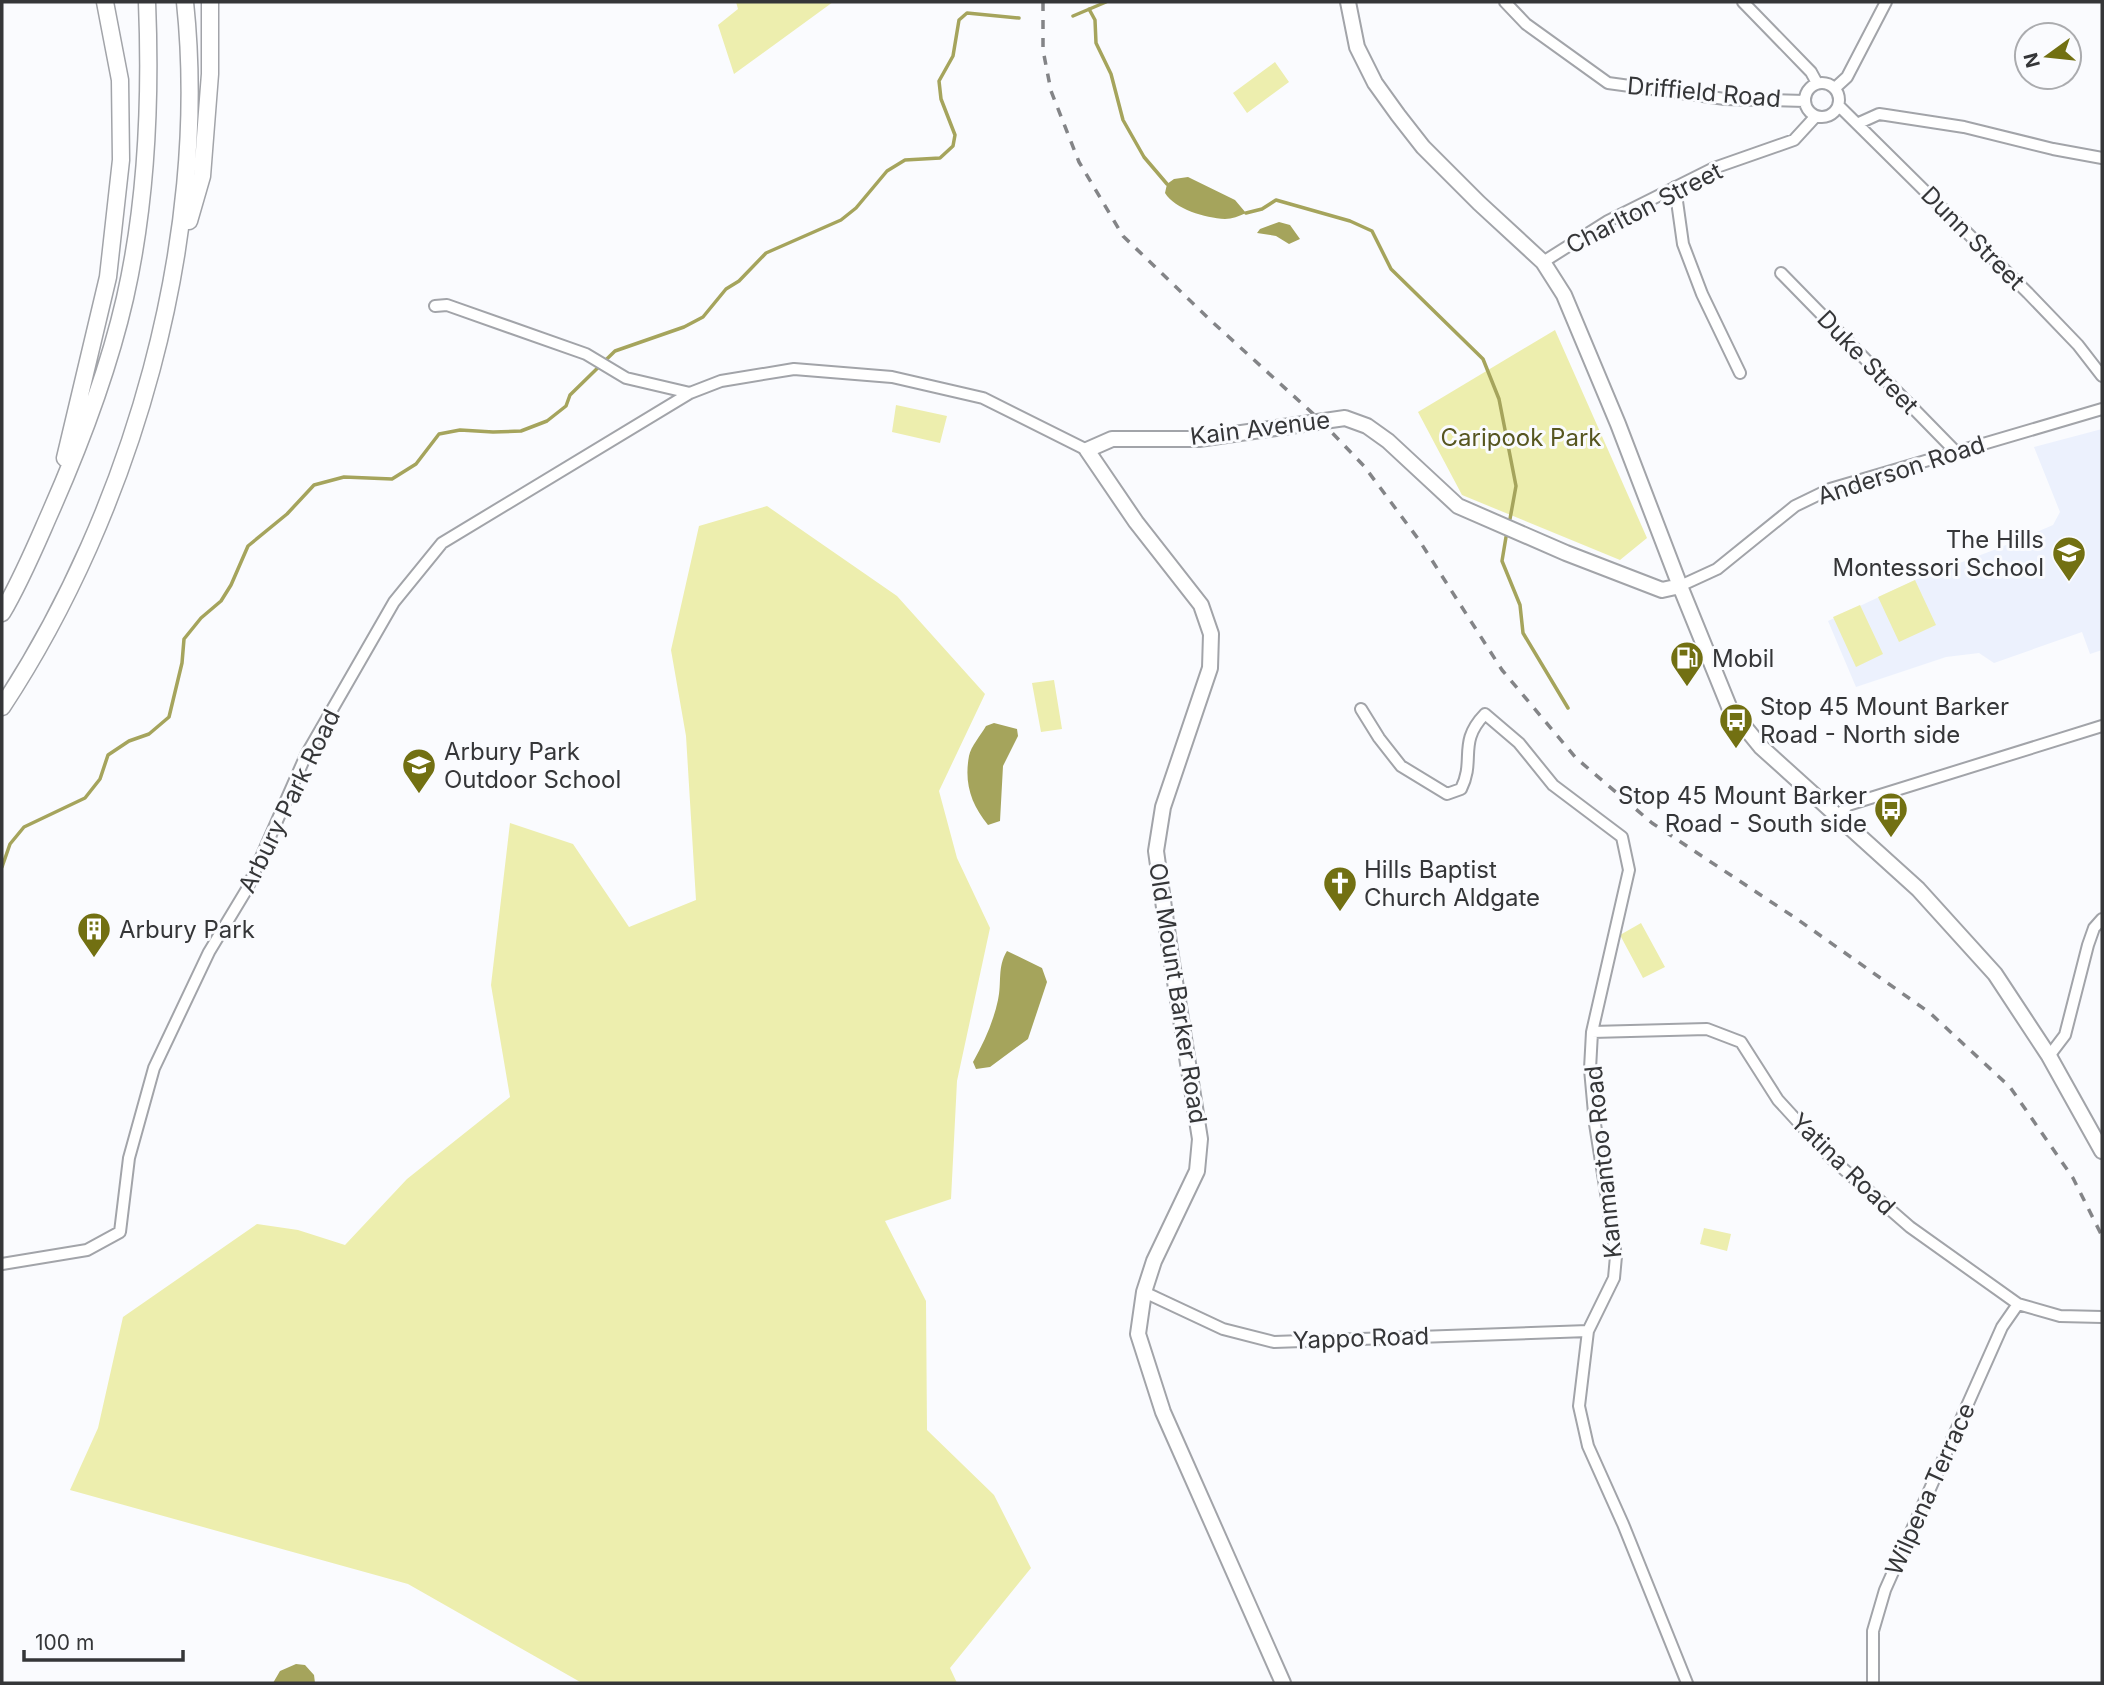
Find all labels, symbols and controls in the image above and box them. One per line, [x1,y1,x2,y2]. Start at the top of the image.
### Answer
north arrow [2013,21,2083,91]
text: N [2019,50,2045,70]
street label: Driffield Road [1626,71,1782,113]
street label: Charlton Street [1561,156,1727,260]
street label: Dunn Street [1915,180,2031,296]
street label: Duke Street [1812,304,1925,420]
street label: Kain Avenue [1188,405,1332,451]
park label: Caripook Park [1440,423,1602,452]
street label: Anderson Road [1814,429,1988,511]
place label: The Hills Montessori School [1833,525,2044,582]
school or university icon: The Hills Montessori School [2050,534,2088,583]
fuel station icon: Mobil [1668,639,1706,688]
place label: Mobil [1712,644,1774,673]
place label: Stop 45 Mount Barker Road - North side [1760,692,2009,749]
bus stop icon: Stop 45 Mount Barker Road - North side [1717,701,1755,750]
street label: Arbury Park Road [232,705,346,897]
place label: Arbury Park Outdoor School [444,737,621,794]
school or university icon: Arbury Park Outdoor School [400,746,438,795]
place label: Stop 45 Mount Barker Road - South side [1618,781,1867,838]
bus stop icon: Stop 45 Mount Barker Road - South side [1872,790,1910,839]
place label: Hills Baptist Church Aldgate [1364,855,1540,912]
street label: Old Mount Barker Road [1143,861,1213,1125]
church icon: Hills Baptist Church Aldgate [1321,864,1359,913]
building icon: Arbury Park [75,910,113,959]
place label: Arbury Park [119,915,255,944]
street label: Kanmantoo Road [1578,1064,1628,1260]
street label: Yatina Road [1785,1107,1901,1221]
street label: Yappo Road [1292,1321,1430,1355]
street label: Wilpena Terrace [1879,1398,1981,1580]
scale bar [24,1618,184,1662]
text: 100 m [35,1630,94,1655]

